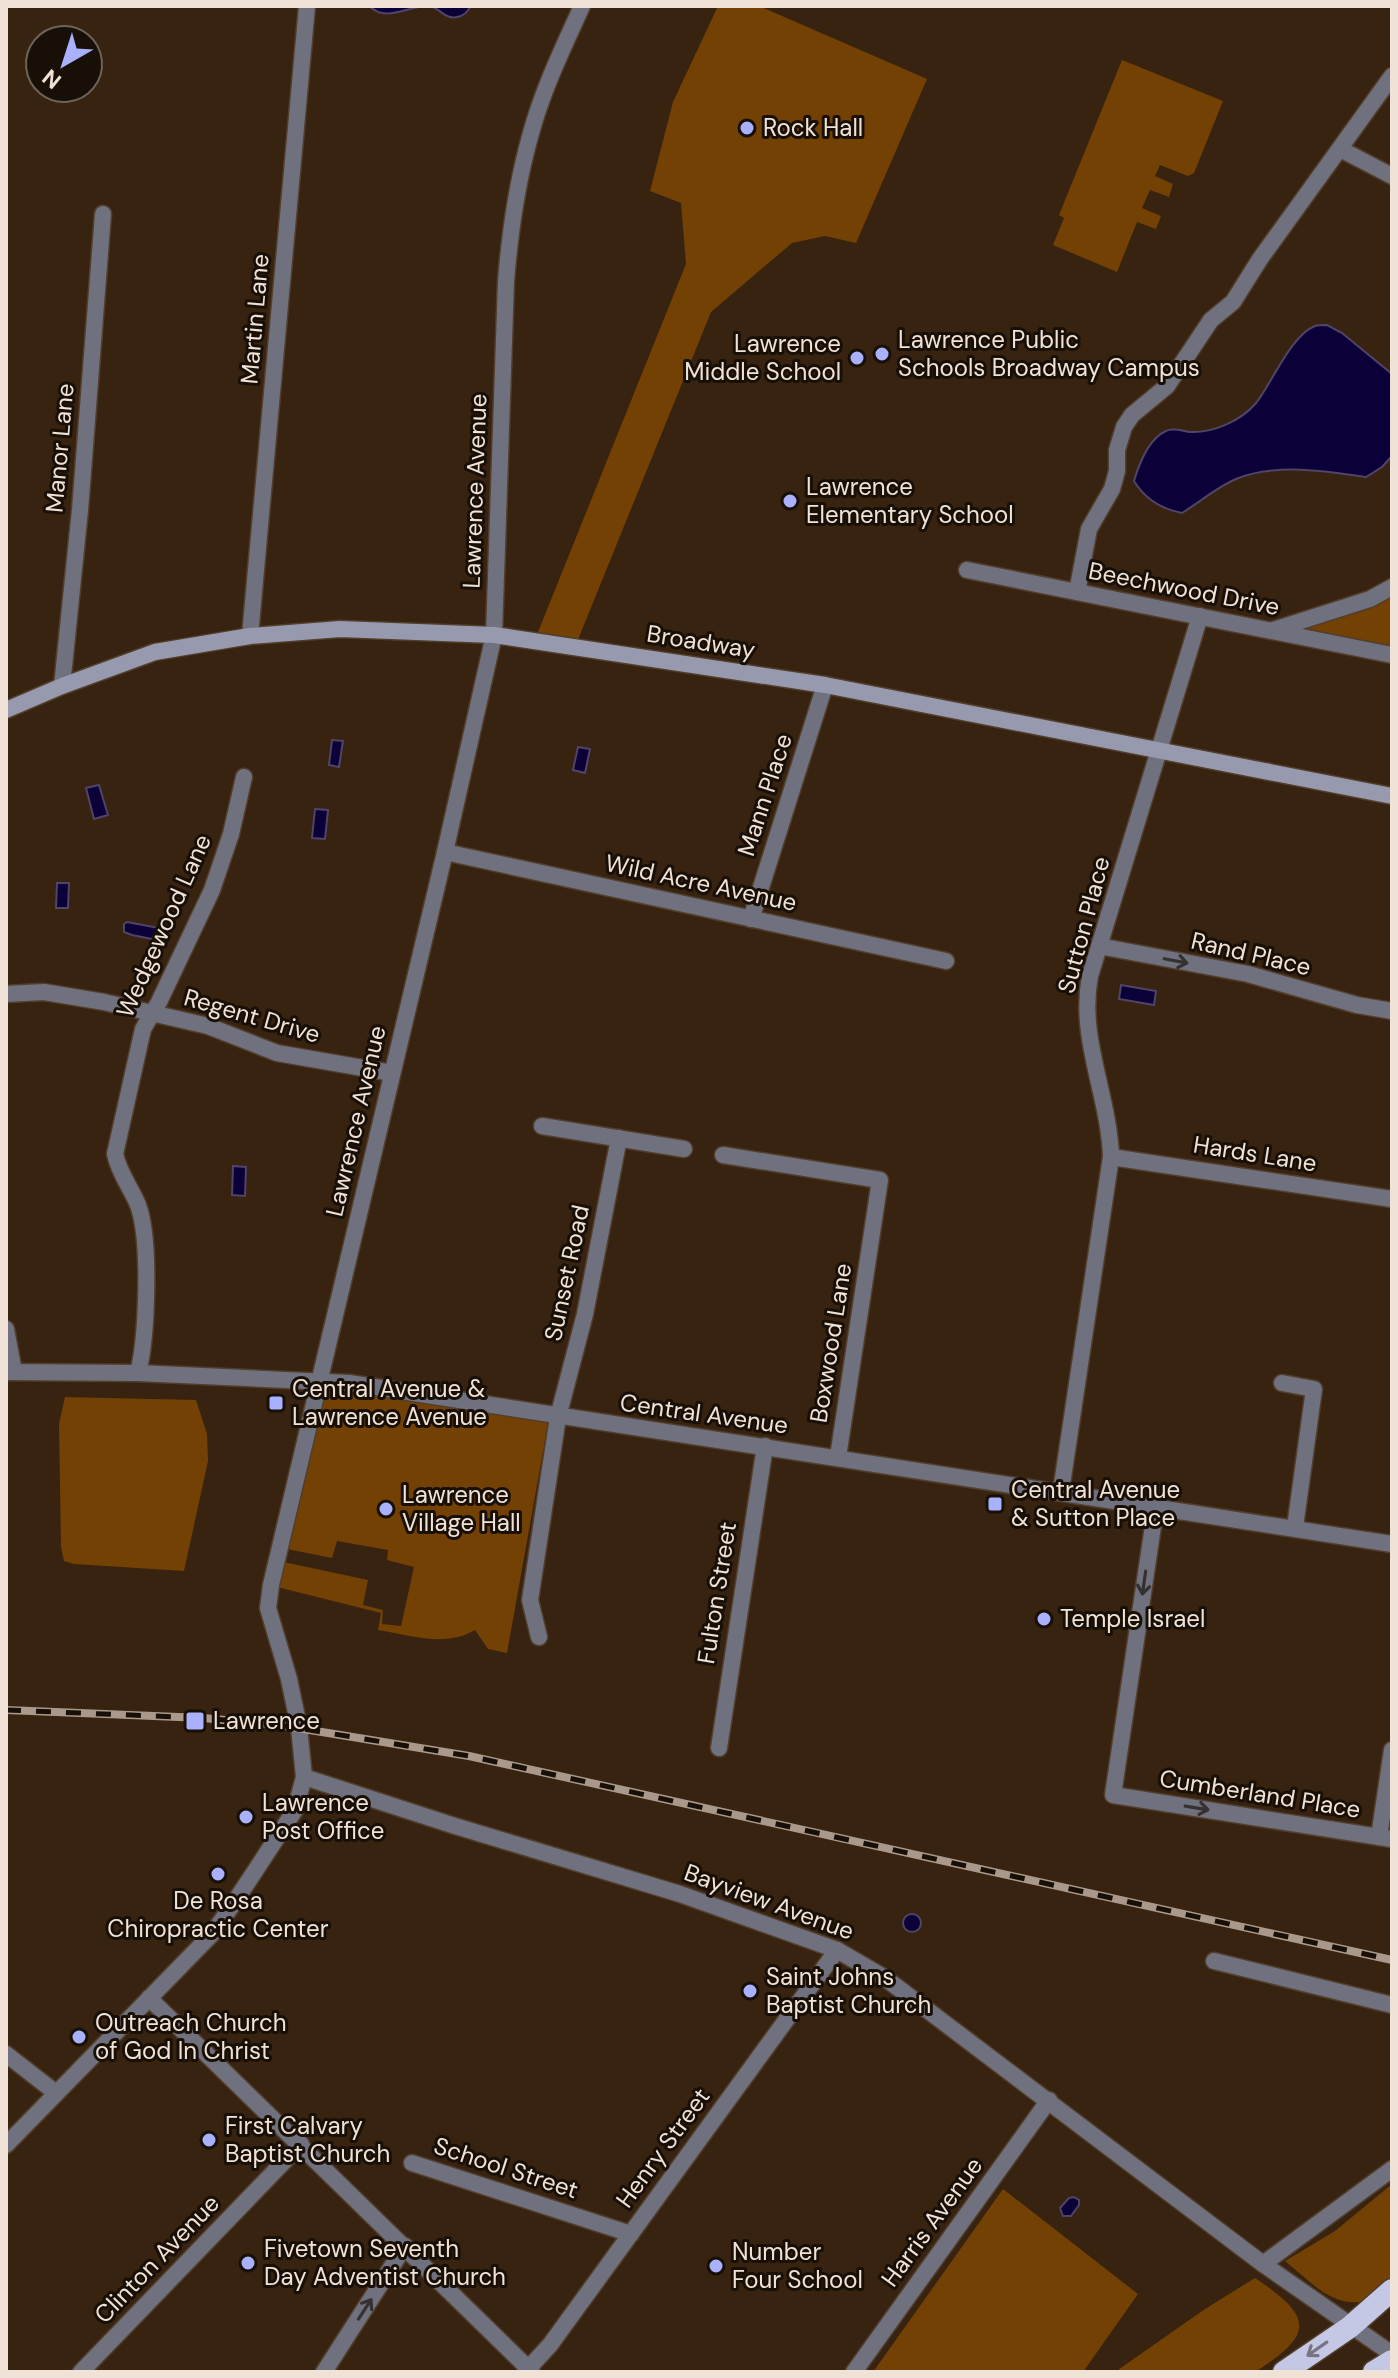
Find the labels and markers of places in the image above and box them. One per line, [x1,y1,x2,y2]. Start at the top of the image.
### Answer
place label: Rock Hall [763,112,863,143]
marker: Rock Hall [738,119,756,137]
place label: Lawrence Public Schools Broadway Campus [898,324,1200,383]
place label: Lawrence Middle School [684,328,841,387]
marker: Lawrence Public Schools Broadway Campus [873,345,891,363]
marker: Lawrence Middle School [848,349,866,367]
place label: Lawrence Elementary School [806,471,1014,530]
marker: Lawrence Elementary School [781,492,799,510]
place label: Central Avenue & Lawrence Avenue [292,1373,487,1432]
marker: Central Avenue & Lawrence Avenue [267,1394,285,1412]
place label: Central Avenue & Sutton Place [1011,1474,1180,1533]
place label: Lawrence Village Hall [402,1479,521,1538]
marker: Central Avenue & Sutton Place [986,1495,1004,1513]
marker: Lawrence Village Hall [377,1500,395,1518]
place label: Temple Israel [1060,1603,1205,1634]
marker: Temple Israel [1035,1610,1053,1628]
place label: Lawrence [213,1705,320,1736]
marker: Lawrence [184,1710,206,1732]
place label: Lawrence Post Office [262,1787,384,1846]
marker: Lawrence Post Office [237,1808,255,1826]
marker: De Rosa Chiropractic Center [209,1865,227,1883]
place label: De Rosa Chiropractic Center [107,1885,329,1944]
place label: Saint Johns Baptist Church [766,1961,931,2020]
marker: Saint Johns Baptist Church [741,1982,759,2000]
place label: Outreach Church of God In Christ [95,2007,286,2066]
marker: Outreach Church of God In Christ [70,2028,88,2046]
place label: First Calvary Baptist Church [225,2110,390,2169]
marker: First Calvary Baptist Church [200,2131,218,2149]
place label: Fivetown Seventh Day Adventist Church [264,2233,506,2292]
place label: Number Four School [732,2236,863,2295]
marker: Fivetown Seventh Day Adventist Church [239,2254,257,2272]
marker: Number Four School [707,2257,725,2275]

